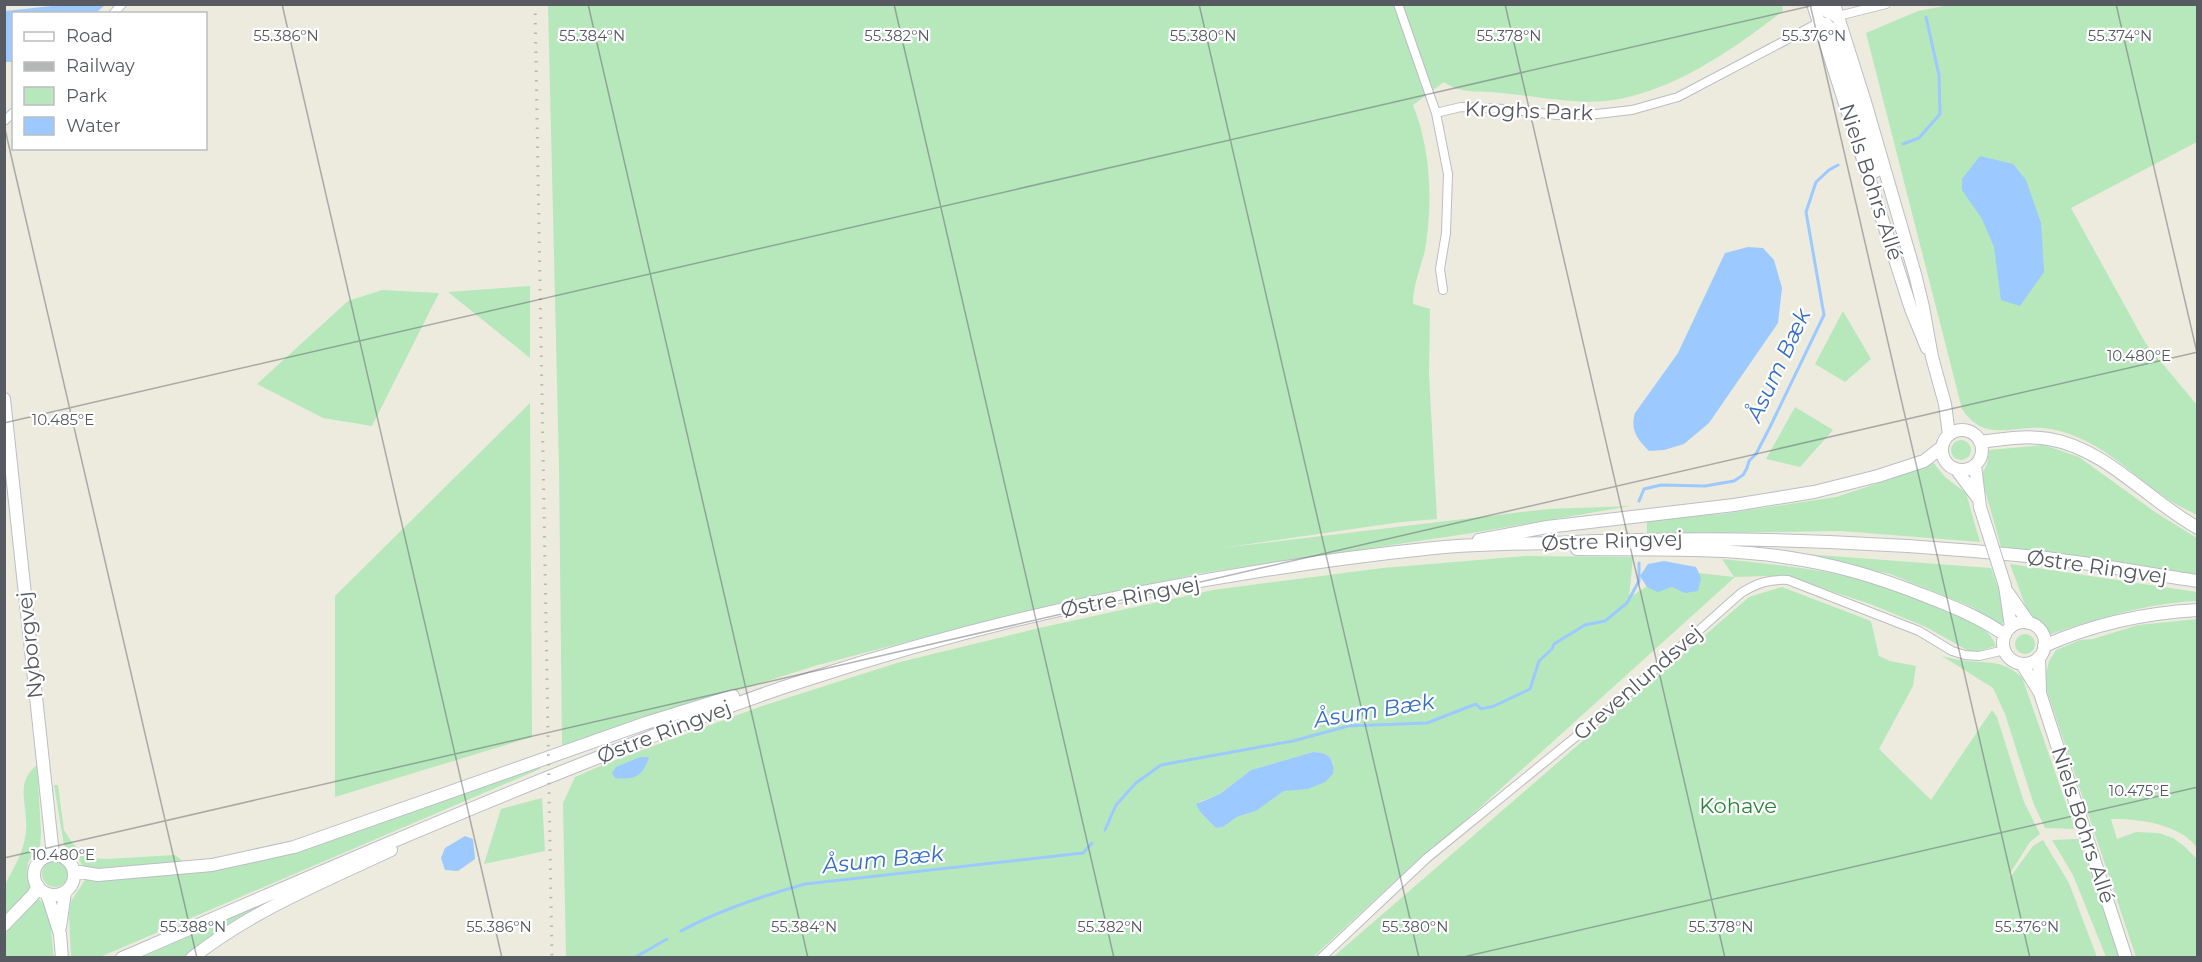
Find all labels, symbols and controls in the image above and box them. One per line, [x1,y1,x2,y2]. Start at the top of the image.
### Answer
legend [12,12,207,150]
text: Road [66,25,113,47]
text: 55.386°N [253,26,319,45]
text: 55.384°N [559,26,625,45]
text: 55.382°N [864,26,930,45]
text: 55.380°N [1170,26,1236,45]
text: 55.378°N [1476,26,1542,45]
text: 55.376°N [1782,26,1846,45]
text: 55.374°N [2088,26,2152,45]
text: Railway [66,55,135,77]
text: Park [66,85,107,107]
street label: Kroghs Park [1464,96,1594,125]
street label: Niels Bohrs Allé [1834,100,1909,263]
text: Water [66,115,121,137]
water label: Åsum Bæk [1739,303,1817,428]
text: 10.480°E [2107,346,2171,365]
text: 10.485°E [32,410,94,429]
street label: Østre Ringvej [1541,526,1683,555]
street label: Østre Ringvej [2025,544,2169,589]
street label: Østre Ringvej [1058,571,1202,622]
street label: Nyborgvej [11,590,48,700]
street label: Grevenlundsvej [1568,620,1707,745]
water label: Åsum Bæk [1310,687,1437,734]
street label: Østre Ringvej [593,695,734,769]
street label: Niels Bohrs Allé [2046,743,2121,906]
text: 10.475°E [2109,781,2169,800]
park label: Kohave [1699,793,1777,818]
water label: Åsum Bæk [819,839,946,879]
text: 10.480°E [31,845,95,864]
text: 55.388°N [160,917,226,936]
text: 55.386°N [466,917,532,936]
text: 55.384°N [771,917,837,936]
text: 55.382°N [1077,917,1143,936]
text: 55.380°N [1382,917,1448,936]
text: 55.378°N [1688,917,1754,936]
text: 55.376°N [1995,917,2059,936]

